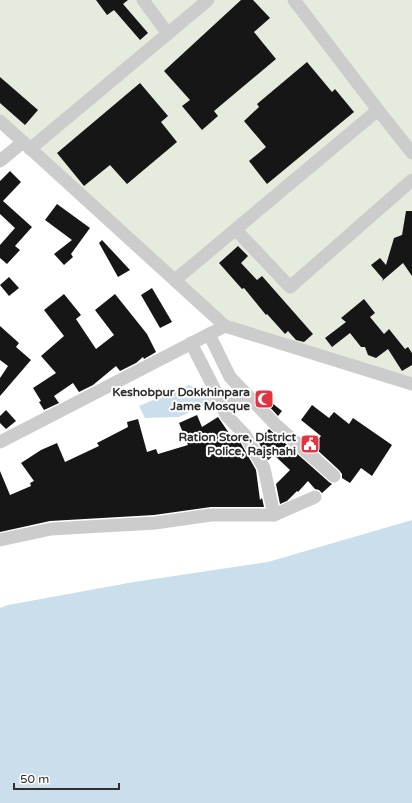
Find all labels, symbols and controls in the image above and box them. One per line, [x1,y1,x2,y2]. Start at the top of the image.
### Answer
place label: Keshobpur Dokkhinpara Jame Mosque [112,385,250,414]
mosque icon: Keshobpur Dokkhinpara Jame Mosque [253,388,275,410]
place label: Ration Store, District Police, Rajshahi [178,430,296,459]
public building icon: Ration Store, District Police, Rajshahi [299,433,321,455]
scale bar [14,765,119,791]
text: 50 m [20,772,49,786]

